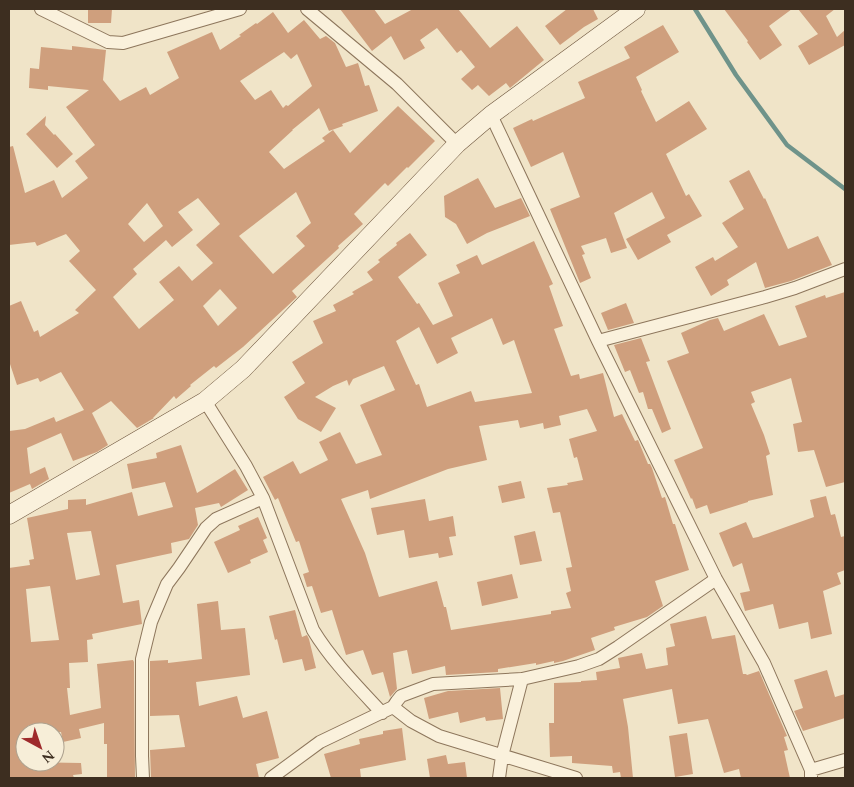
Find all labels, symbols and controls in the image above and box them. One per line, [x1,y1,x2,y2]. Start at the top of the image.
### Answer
north arrow [15,722,65,772]
text: N [37,745,59,768]

